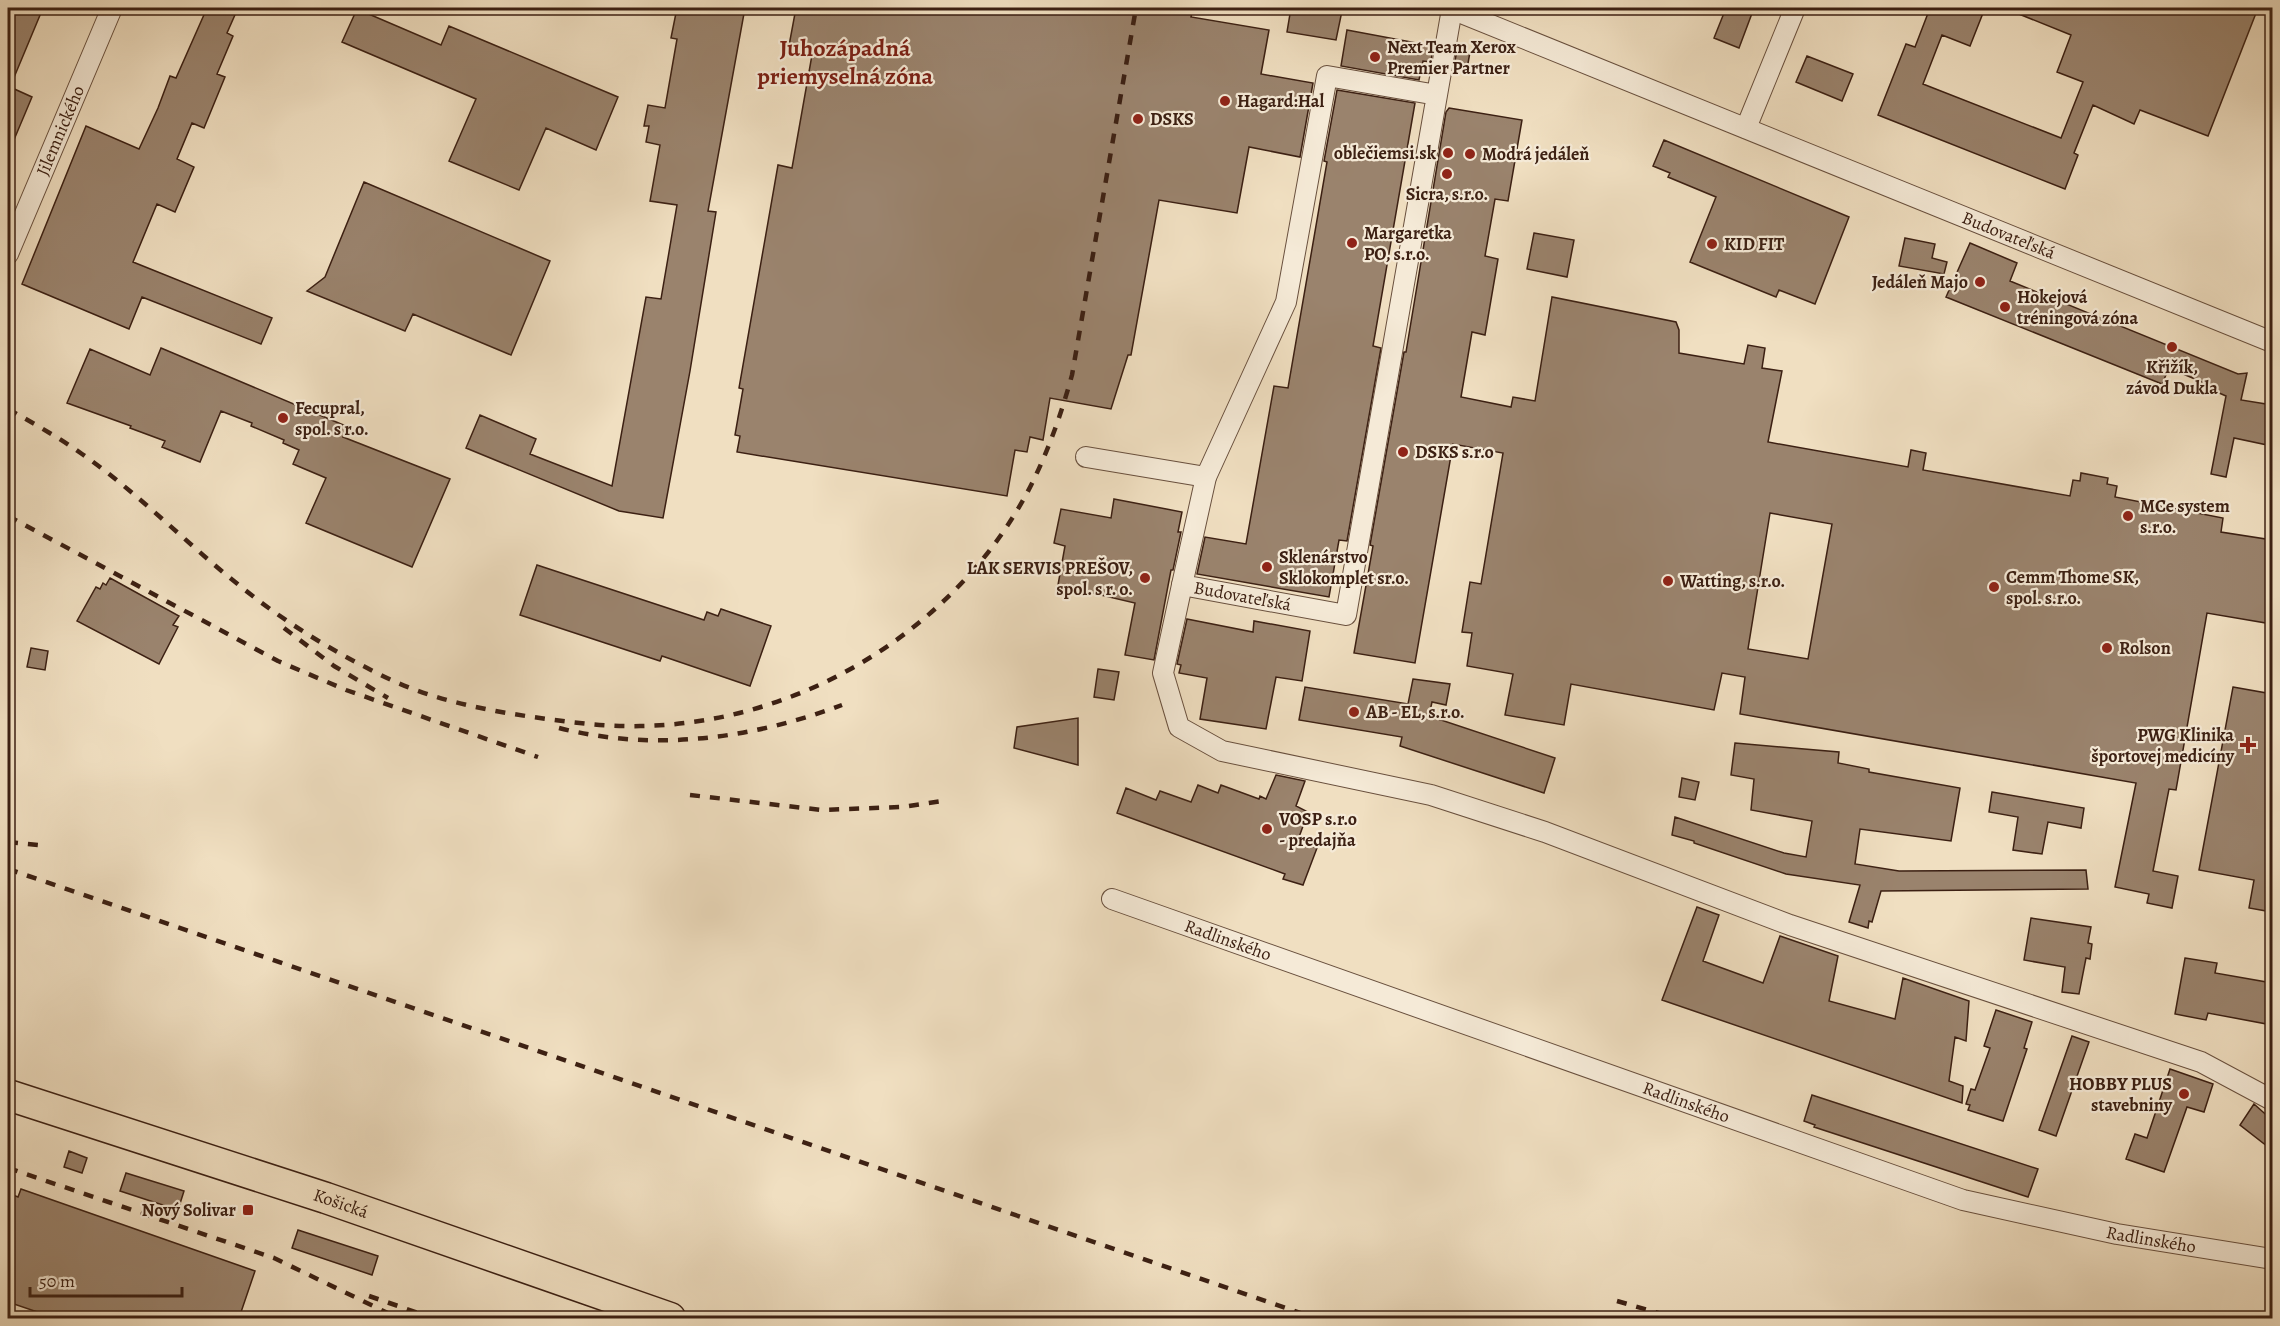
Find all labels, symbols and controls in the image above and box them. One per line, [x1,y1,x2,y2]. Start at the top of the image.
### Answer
district label: Juhozápadná priemyselná zóna [757,32,933,92]
place label: Next Team Xerox Premier Partner [1387,35,1516,80]
marker: Next Team Xerox Premier Partner [1368,50,1382,64]
street label: Jilemnického [30,82,90,179]
place label: Hagard:Hal [1237,89,1325,113]
marker: Hagard:Hal [1218,94,1232,108]
place label: DSKS [1150,107,1194,131]
marker: DSKS [1131,112,1145,126]
place label: oblečiemsi.sk [1334,141,1437,165]
place label: Modrá jedáleň [1482,142,1590,166]
marker: oblečiemsi.sk [1441,146,1455,160]
marker: Modrá jedáleň [1463,147,1477,161]
marker: Sicra, s.r.o. [1440,167,1454,181]
place label: Sicra, s.r.o. [1406,182,1488,206]
street label: Budovateľská [1958,205,2059,265]
place label: Margaretka PO, s.r.o. [1364,221,1452,266]
place label: KID FIT [1724,232,1785,256]
marker: Margaretka PO, s.r.o. [1345,236,1359,250]
marker: KID FIT [1705,237,1719,251]
place label: Jedáleň Majo [1872,270,1968,294]
marker: Jedáleň Majo [1973,275,1987,289]
place label: Hokejová tréningová zóna [2017,285,2138,330]
marker: Hokejová tréningová zóna [1998,300,2012,314]
marker: Křižík, závod Dukla [2165,340,2179,354]
place label: Křižík, závod Dukla [2126,355,2218,400]
place label: Fecupral, spol. s r.o. [295,396,369,441]
marker: Fecupral, spol. s r.o. [276,411,290,425]
place label: DSKS s.r.o [1415,440,1494,464]
marker: DSKS s.r.o [1396,445,1410,459]
place label: MCe system s.r.o. [2140,494,2230,539]
marker: MCe system s.r.o. [2121,509,2135,523]
place label: Sklenárstvo Sklokomplet sr.o. [1279,545,1409,590]
place label: LAK SERVIS PREŠOV, spol. s r. o. [967,556,1133,601]
marker: Sklenárstvo Sklokomplet sr.o. [1260,560,1274,574]
place label: Cemm Thome SK, spol. s.r.o. [2006,565,2139,610]
place label: Watting, s.r.o. [1679,569,1785,593]
marker: LAK SERVIS PREŠOV, spol. s r. o. [1138,571,1152,585]
marker: Watting, s.r.o. [1661,574,1675,588]
street label: Budovateľská [1192,575,1294,617]
marker: Cemm Thome SK, spol. s.r.o. [1987,580,2001,594]
place label: Rolson [2119,636,2171,660]
marker: Rolson [2100,641,2114,655]
place label: AB - EL, s.r.o. [1365,700,1465,724]
marker: AB - EL, s.r.o. [1347,705,1361,719]
place label: PWG Klinika športovej medicíny [2091,723,2235,768]
marker: PWG Klinika športovej medicíny [2239,736,2257,754]
place label: VOSP s.r.o - predajňa [1278,807,1357,852]
marker: VOSP s.r.o - predajňa [1260,822,1274,836]
street label: Radlinského [1181,914,1275,966]
place label: HOBBY PLUS stavebniny [2069,1072,2173,1117]
street label: Radlinského [1639,1076,1733,1129]
marker: HOBBY PLUS stavebniny [2177,1087,2191,1101]
street label: Košická [310,1183,372,1224]
place label: Nový Solivar [141,1198,237,1222]
marker: Nový Solivar [241,1203,255,1217]
street label: Radlinského [2104,1220,2198,1259]
scale bar [30,1260,182,1298]
text: 50 m [39,1269,75,1293]

